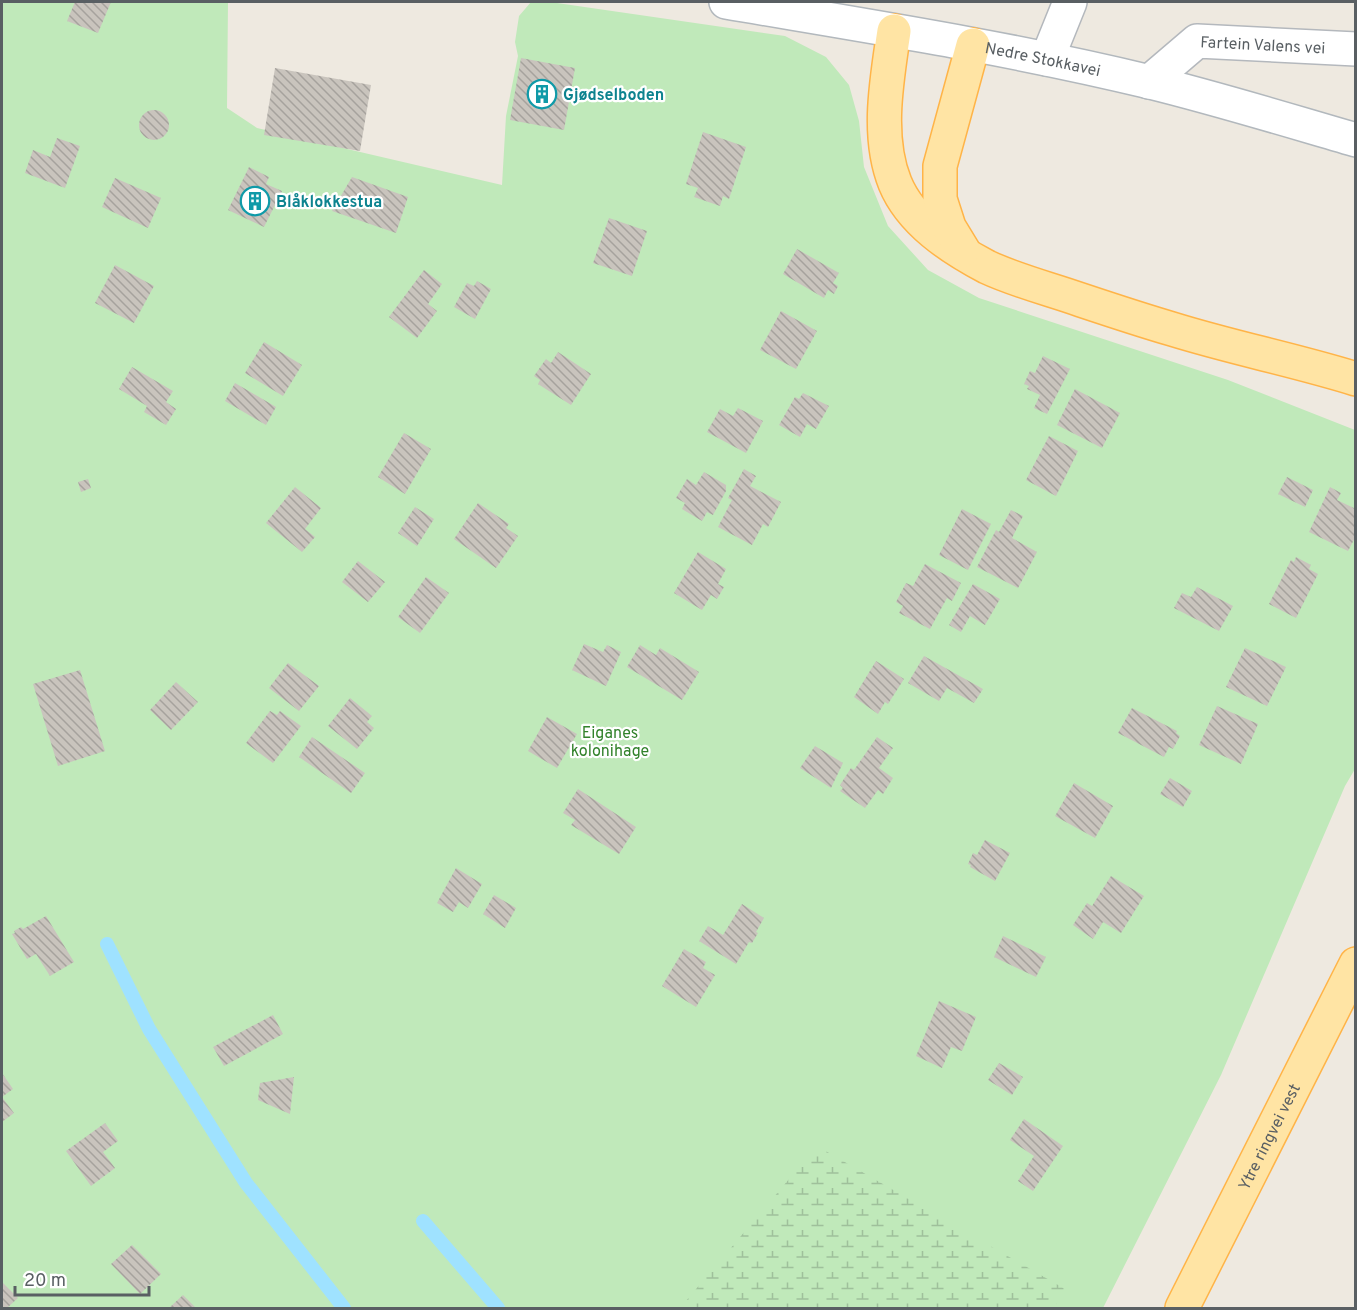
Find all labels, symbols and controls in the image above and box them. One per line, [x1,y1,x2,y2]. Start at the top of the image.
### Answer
street label: Fartein Valens vei [1200,33,1326,59]
street label: Nedre Stokkavei [983,39,1102,82]
building icon: Gjødselboden [526,78,558,110]
place label: Gjødselboden [563,86,664,106]
building icon: Blåklokkestua [239,185,271,217]
place label: Blåklokkestua [276,192,382,213]
park label: Eiganes kolonihage [571,724,649,762]
street label: Ytre ringvei vest [1235,1081,1306,1194]
scale bar [15,1259,148,1297]
text: 20 m [24,1270,66,1293]

